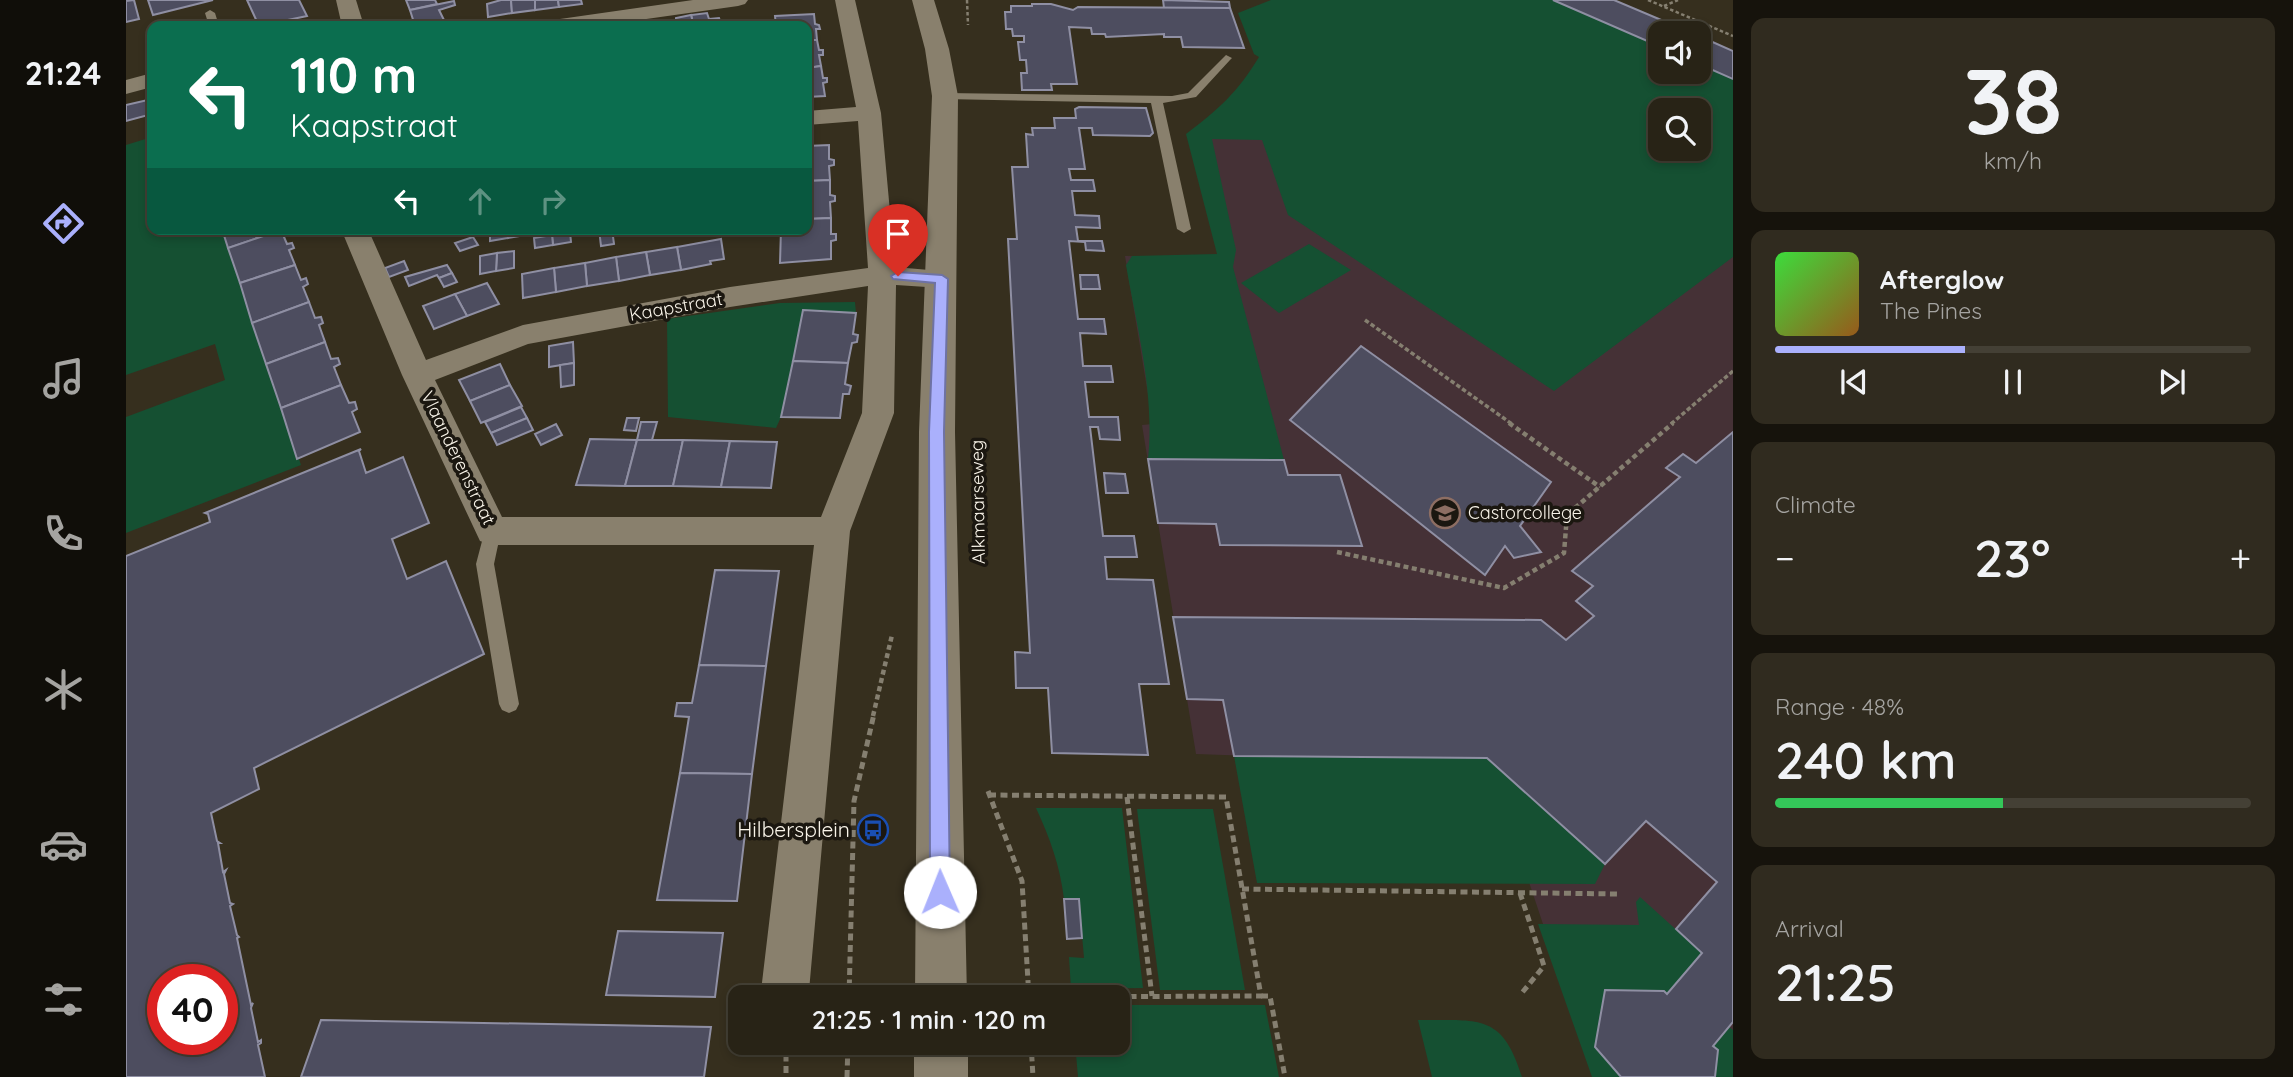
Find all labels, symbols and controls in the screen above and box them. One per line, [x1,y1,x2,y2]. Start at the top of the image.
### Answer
map controls [1648,21,1711,161]
button: sound [1648,21,1711,84]
text: 38 [1964,43,2062,157]
text: 110 m [290,44,417,105]
icon: left [175,49,266,140]
text: 21:24 [25,53,101,93]
button: search [1648,98,1711,161]
text: Kaapstraat [290,105,458,145]
text: km/h [1984,146,2042,175]
icon: left [388,182,426,220]
icon: ahead [461,182,499,220]
icon: right [534,182,572,220]
icon: directions [39,199,88,248]
pin [868,204,928,276]
icon: arrive [879,215,917,253]
text: Afterglow [1880,263,2004,296]
street label: Kaapstraat [627,287,724,326]
text: The Pines [1880,296,1982,325]
icon: music [39,354,88,403]
icon: previous [1835,363,1873,401]
icon: pause [1994,363,2032,401]
icon: next [2153,363,2191,401]
street label: Vlaanderenstraat [416,387,501,528]
street label: Alkmaarseweg [965,440,990,564]
text: Climate [1775,490,1856,519]
school or university icon: Castorcollege [1428,496,1462,530]
place label: Castorcollege [1468,501,1582,524]
icon: phone [39,509,88,558]
text: 23° [1974,525,2050,590]
text: − [1775,534,1795,582]
text: + [2230,534,2251,582]
icon: climate [39,665,88,714]
text: Range · 48% [1775,692,1904,721]
text: 240 km [1775,727,1956,792]
bus stop icon: Hilbersplein [856,813,890,847]
place label: Hilbersplein [737,816,850,842]
icon: car [39,820,88,869]
position arrow [903,855,977,929]
text: Arrival [1775,914,1844,943]
text: 21:25 [1775,949,1896,1014]
speed limit sign: 40 [147,964,238,1055]
icon: filters [39,975,88,1024]
text: 21:25 · 1 min · 120 m [812,1003,1046,1036]

